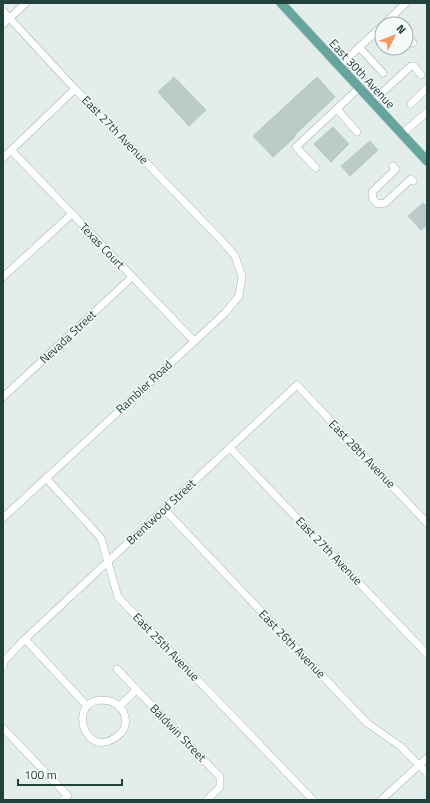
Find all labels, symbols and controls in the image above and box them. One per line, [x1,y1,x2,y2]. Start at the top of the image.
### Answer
north arrow [374,16,414,56]
text: N [393,21,410,37]
street label: East 30th Avenue [325,35,400,113]
street label: East 27th Avenue [77,91,153,168]
street label: Texas Court [75,218,130,274]
street label: Nevada Street [35,305,101,368]
street label: Rambler Road [111,355,176,418]
street label: East 28th Avenue [324,415,400,492]
street label: Brentwood Street [121,474,201,549]
street label: East 27th Avenue [291,512,367,589]
street label: East 26th Avenue [254,605,330,682]
street label: East 25th Avenue [128,608,204,685]
street label: Baldwin Street [146,699,212,767]
scale bar [18,761,122,787]
text: 100 m [24,765,57,784]

